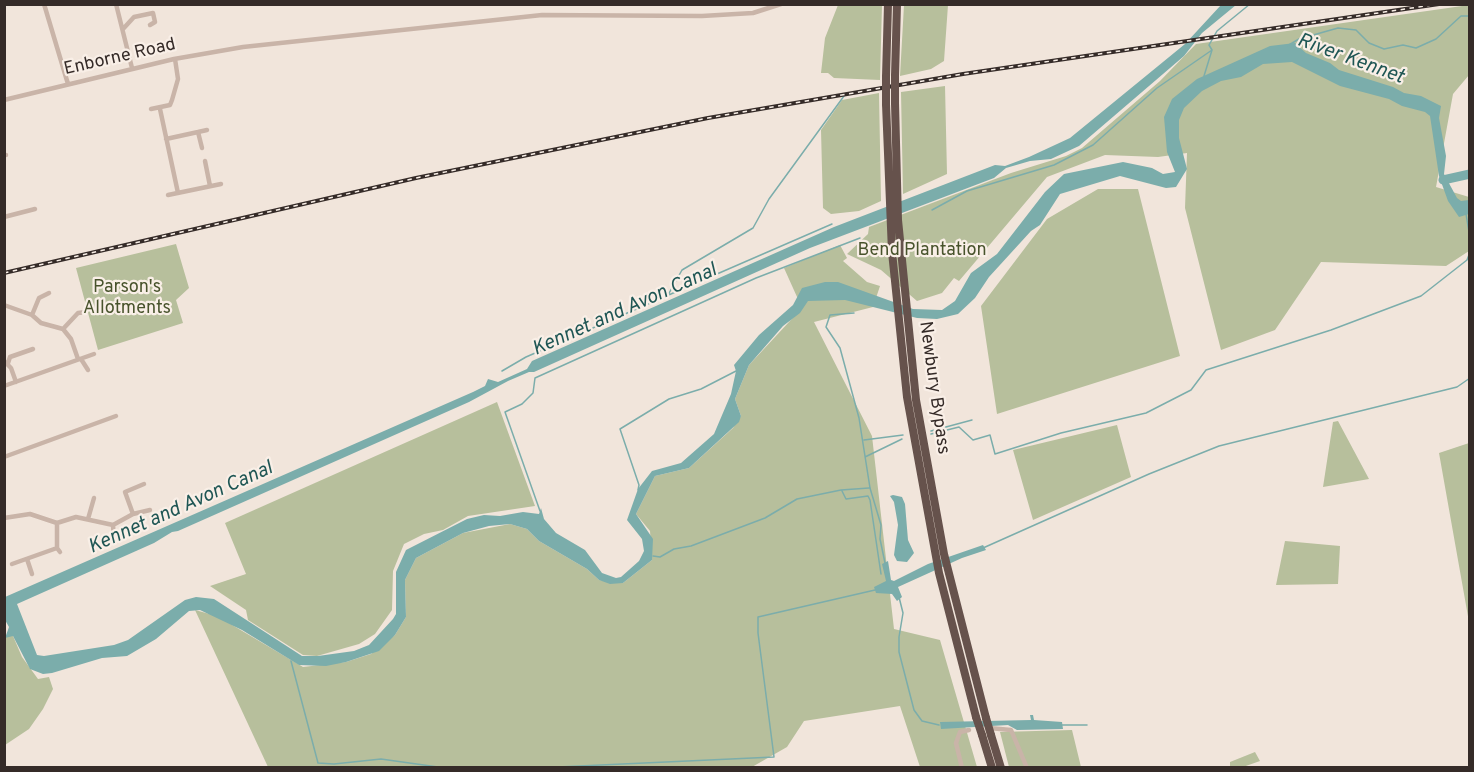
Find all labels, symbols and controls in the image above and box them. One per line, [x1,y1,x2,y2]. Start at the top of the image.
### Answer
water label: River Kennet [1293,30,1407,90]
street label: Enborne Road [62,35,178,81]
park label: Bend Plantation [857,240,987,262]
water label: Kennet and Avon Canal [529,259,721,363]
park label: Parson's Allotments [83,277,171,320]
street label: Newbury Bypass [913,320,953,456]
water label: Kennet and Avon Canal [85,457,277,561]

